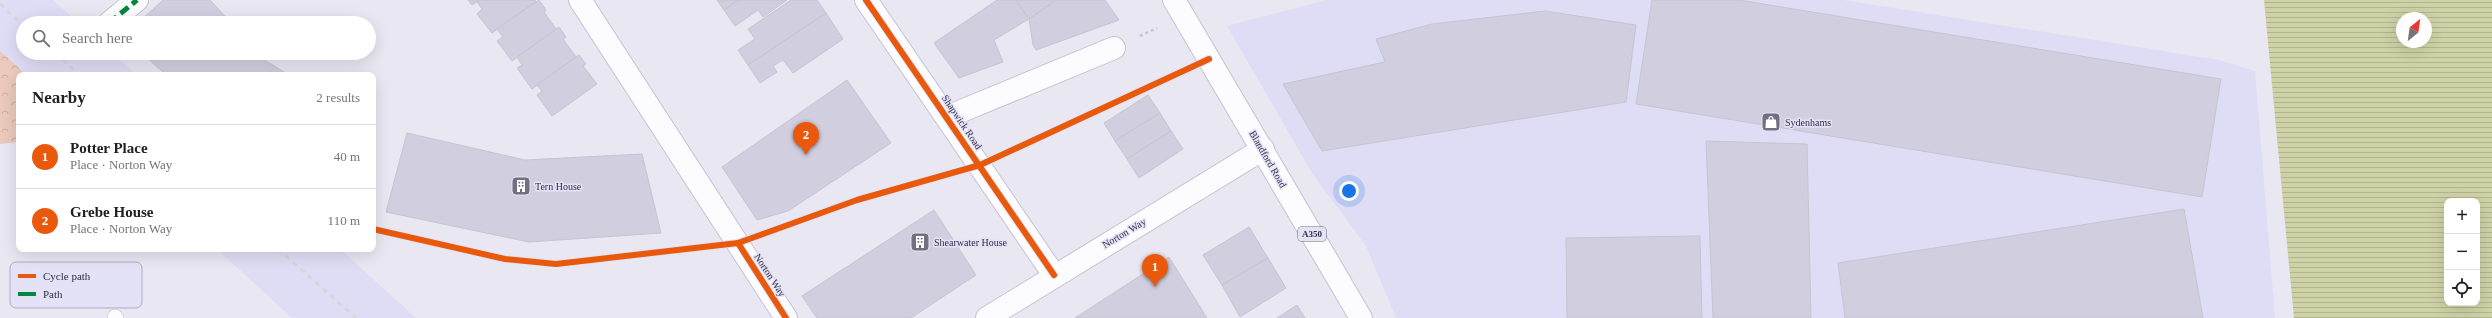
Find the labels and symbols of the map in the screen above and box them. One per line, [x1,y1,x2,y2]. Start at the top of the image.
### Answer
north arrow [2396,12,2432,48]
street label: Shapwick Road [940,93,984,151]
shop icon: Sydenhams [1760,111,1782,133]
place label: Sydenhams [1785,117,1831,128]
pin: 2 [793,122,819,155]
street label: Blandford Road [1247,128,1289,190]
building icon: Tern House [510,175,532,197]
place label: Tern House [535,181,582,192]
your location [1339,181,1359,201]
street label: Norton Way [1100,216,1148,250]
road number: A350 [1298,227,1326,241]
building icon: Shearwater House [909,231,931,253]
place label: Shearwater House [934,237,1008,248]
street label: Norton Way [752,252,788,298]
pin: 1 [1142,254,1168,287]
legend [10,262,142,308]
text: Cycle path [43,270,91,282]
text: Path [43,288,63,300]

